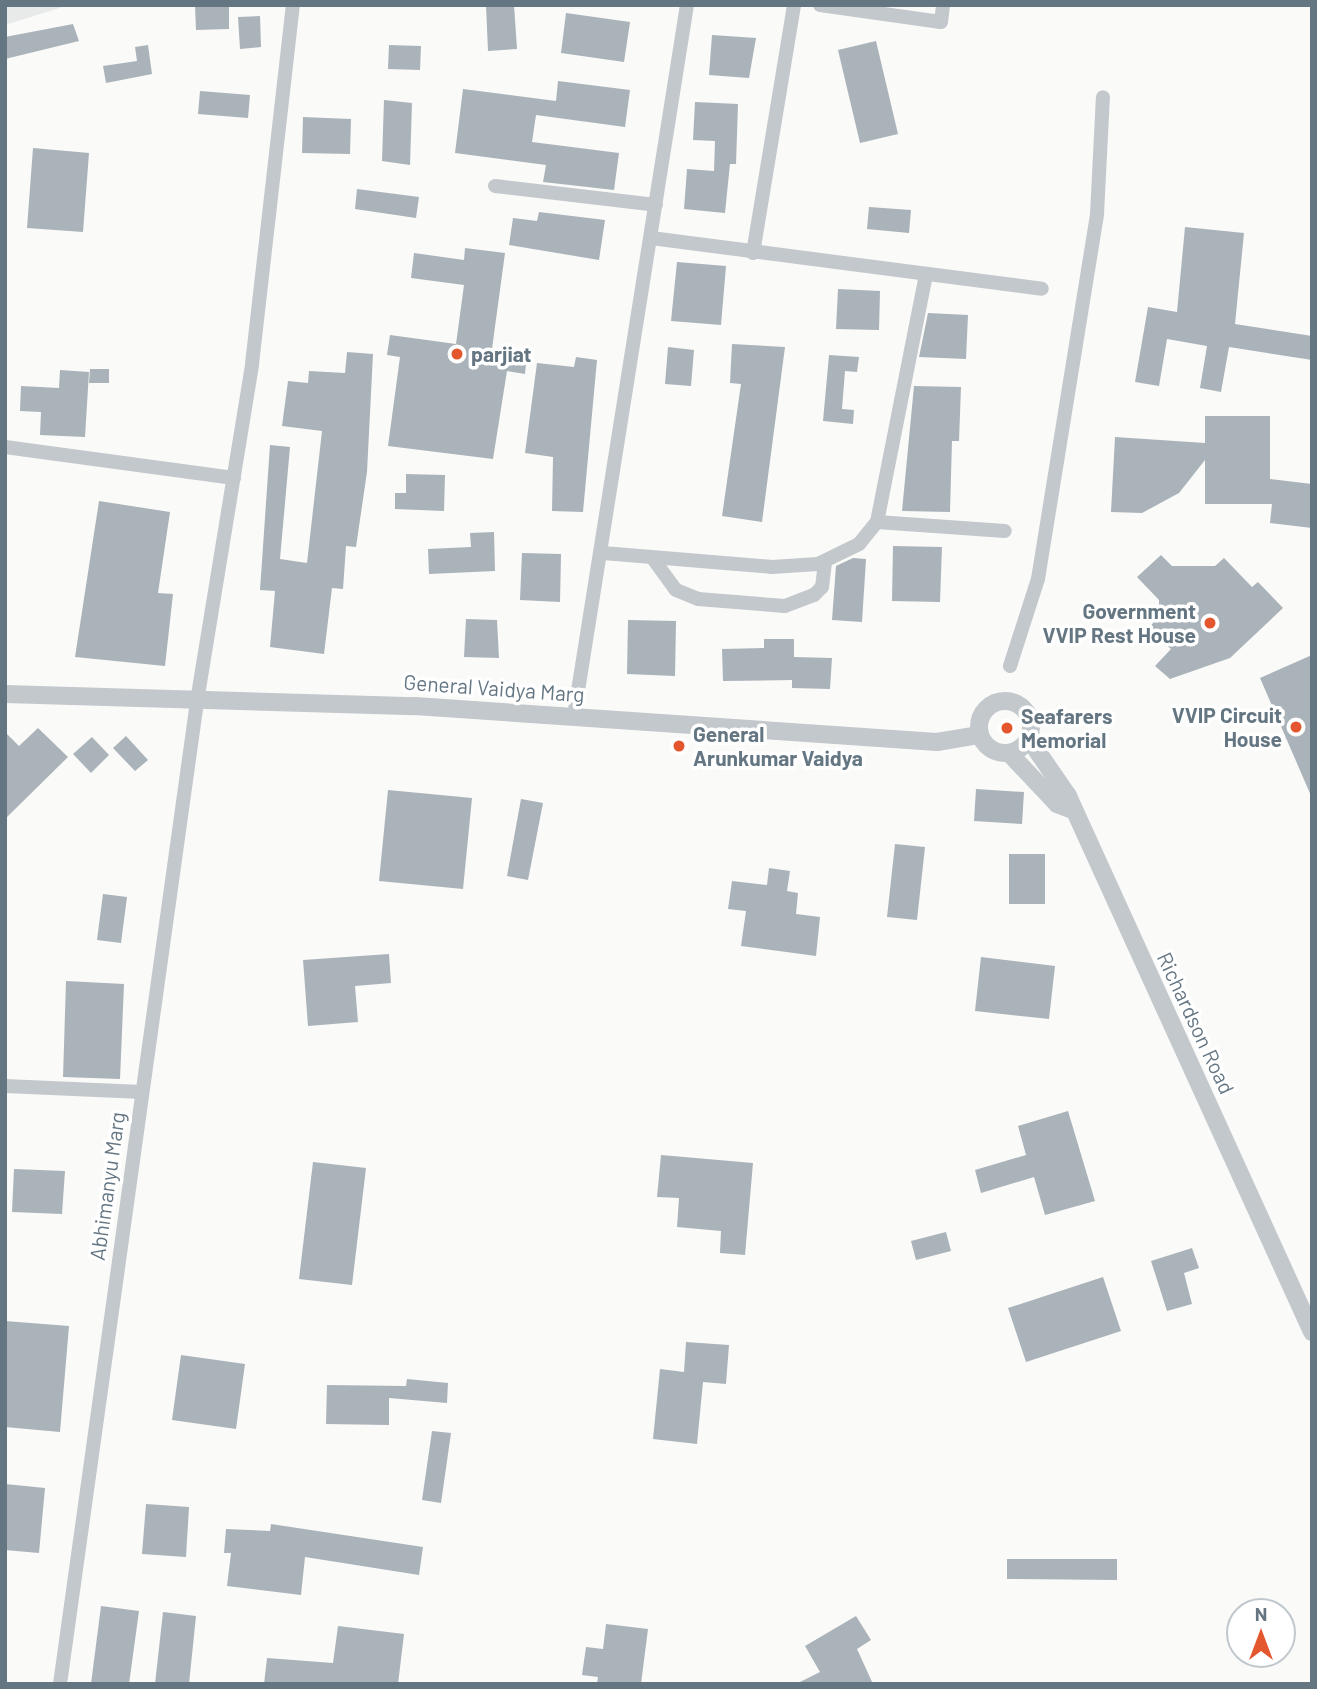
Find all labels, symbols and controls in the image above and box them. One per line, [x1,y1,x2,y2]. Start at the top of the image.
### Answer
place label: parjiat [471,341,532,367]
marker: parjiat [449,346,465,362]
place label: Government VVIP Rest House [1043,598,1196,648]
marker: Government VVIP Rest House [1202,615,1218,631]
street label: General Vaidya Marg [403,669,585,707]
place label: VVIP Circuit House [1172,702,1282,752]
place label: Seafarers Memorial [1021,703,1112,753]
marker: VVIP Circuit House [1288,719,1304,735]
marker: Seafarers Memorial [999,720,1015,736]
place label: General Arunkumar Vaidya [693,721,863,771]
marker: General Arunkumar Vaidya [671,738,687,754]
street label: Richardson Road [1152,948,1240,1098]
street label: Abhimanyu Marg [84,1110,130,1262]
north arrow [1226,1598,1296,1668]
text: N [1255,1602,1267,1625]

